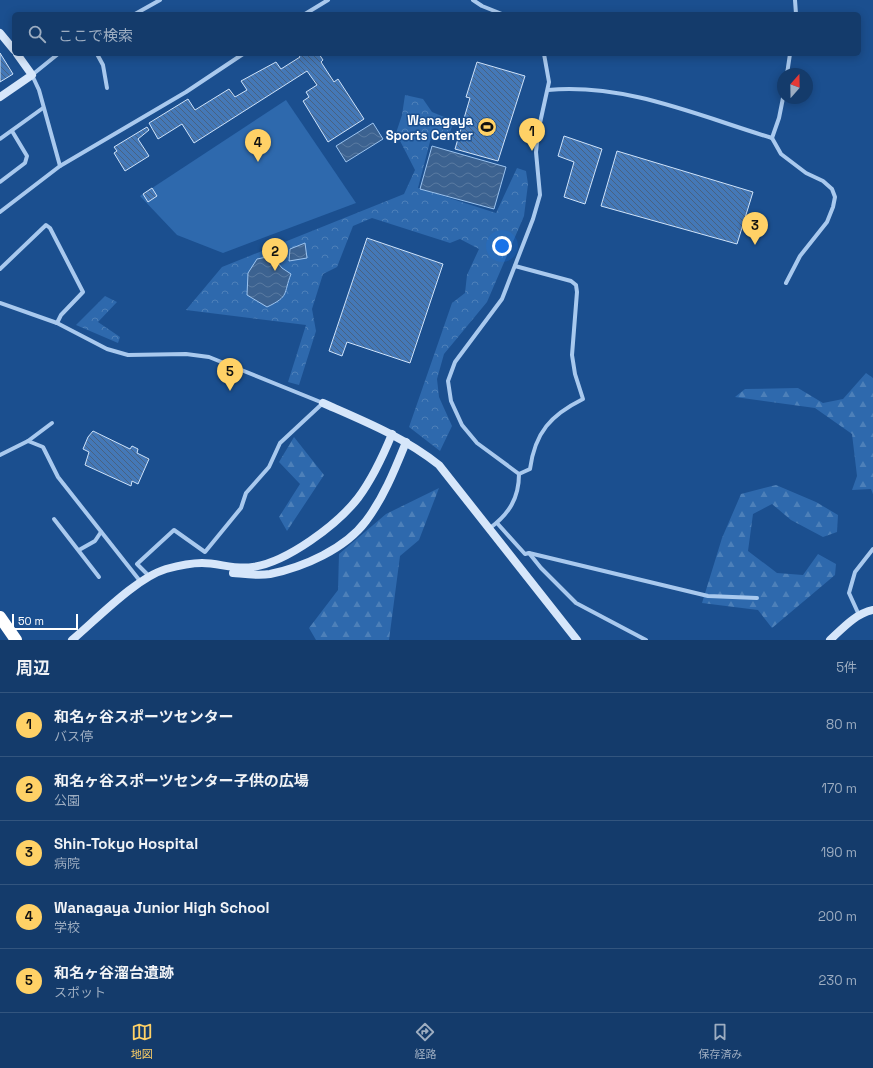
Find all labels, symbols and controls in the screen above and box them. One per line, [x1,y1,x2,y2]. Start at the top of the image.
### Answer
search box [12,12,861,56]
icon: search [26,23,48,45]
text: ここで検索 [58,26,133,45]
north arrow [777,68,813,104]
place label: Wanagaya Sports Center [386,112,473,144]
sports icon: Wanagaya Sports Center [476,116,498,138]
pin: 1 [519,118,545,151]
pin: 4 [245,129,271,162]
pin: 3 [742,212,768,245]
your location [492,236,512,256]
pin: 2 [262,238,288,271]
pin: 5 [217,358,243,391]
scale bar [12,612,78,631]
text: 50 m [18,614,44,628]
text: 周辺 [16,657,50,679]
text: 5件 [836,659,857,676]
text: 和名ヶ谷スポーツセンター [54,707,234,726]
text: 1 [26,716,32,733]
text: 80 m [826,716,857,733]
text: バス停 [54,728,93,745]
text: 和名ヶ谷スポーツセンター子供の広場 [54,771,309,790]
text: 2 [25,780,33,797]
text: 170 m [821,780,857,797]
text: 公園 [54,792,80,809]
text: Shin-Tokyo Hospital [54,834,198,853]
text: 3 [25,844,33,861]
text: 190 m [821,844,857,861]
text: 病院 [54,855,80,872]
text: Wanagaya Junior High School [54,898,270,917]
text: 4 [25,908,33,925]
text: 200 m [818,908,857,925]
text: 学校 [54,919,80,936]
text: 和名ヶ谷溜台遺跡 [54,963,174,982]
text: 5 [25,972,33,989]
text: 230 m [819,972,857,989]
text: スポット [54,984,106,1001]
tab: 地図 [131,1021,153,1061]
tab: 経路 [414,1021,436,1061]
tab: 保存済み [698,1021,742,1061]

